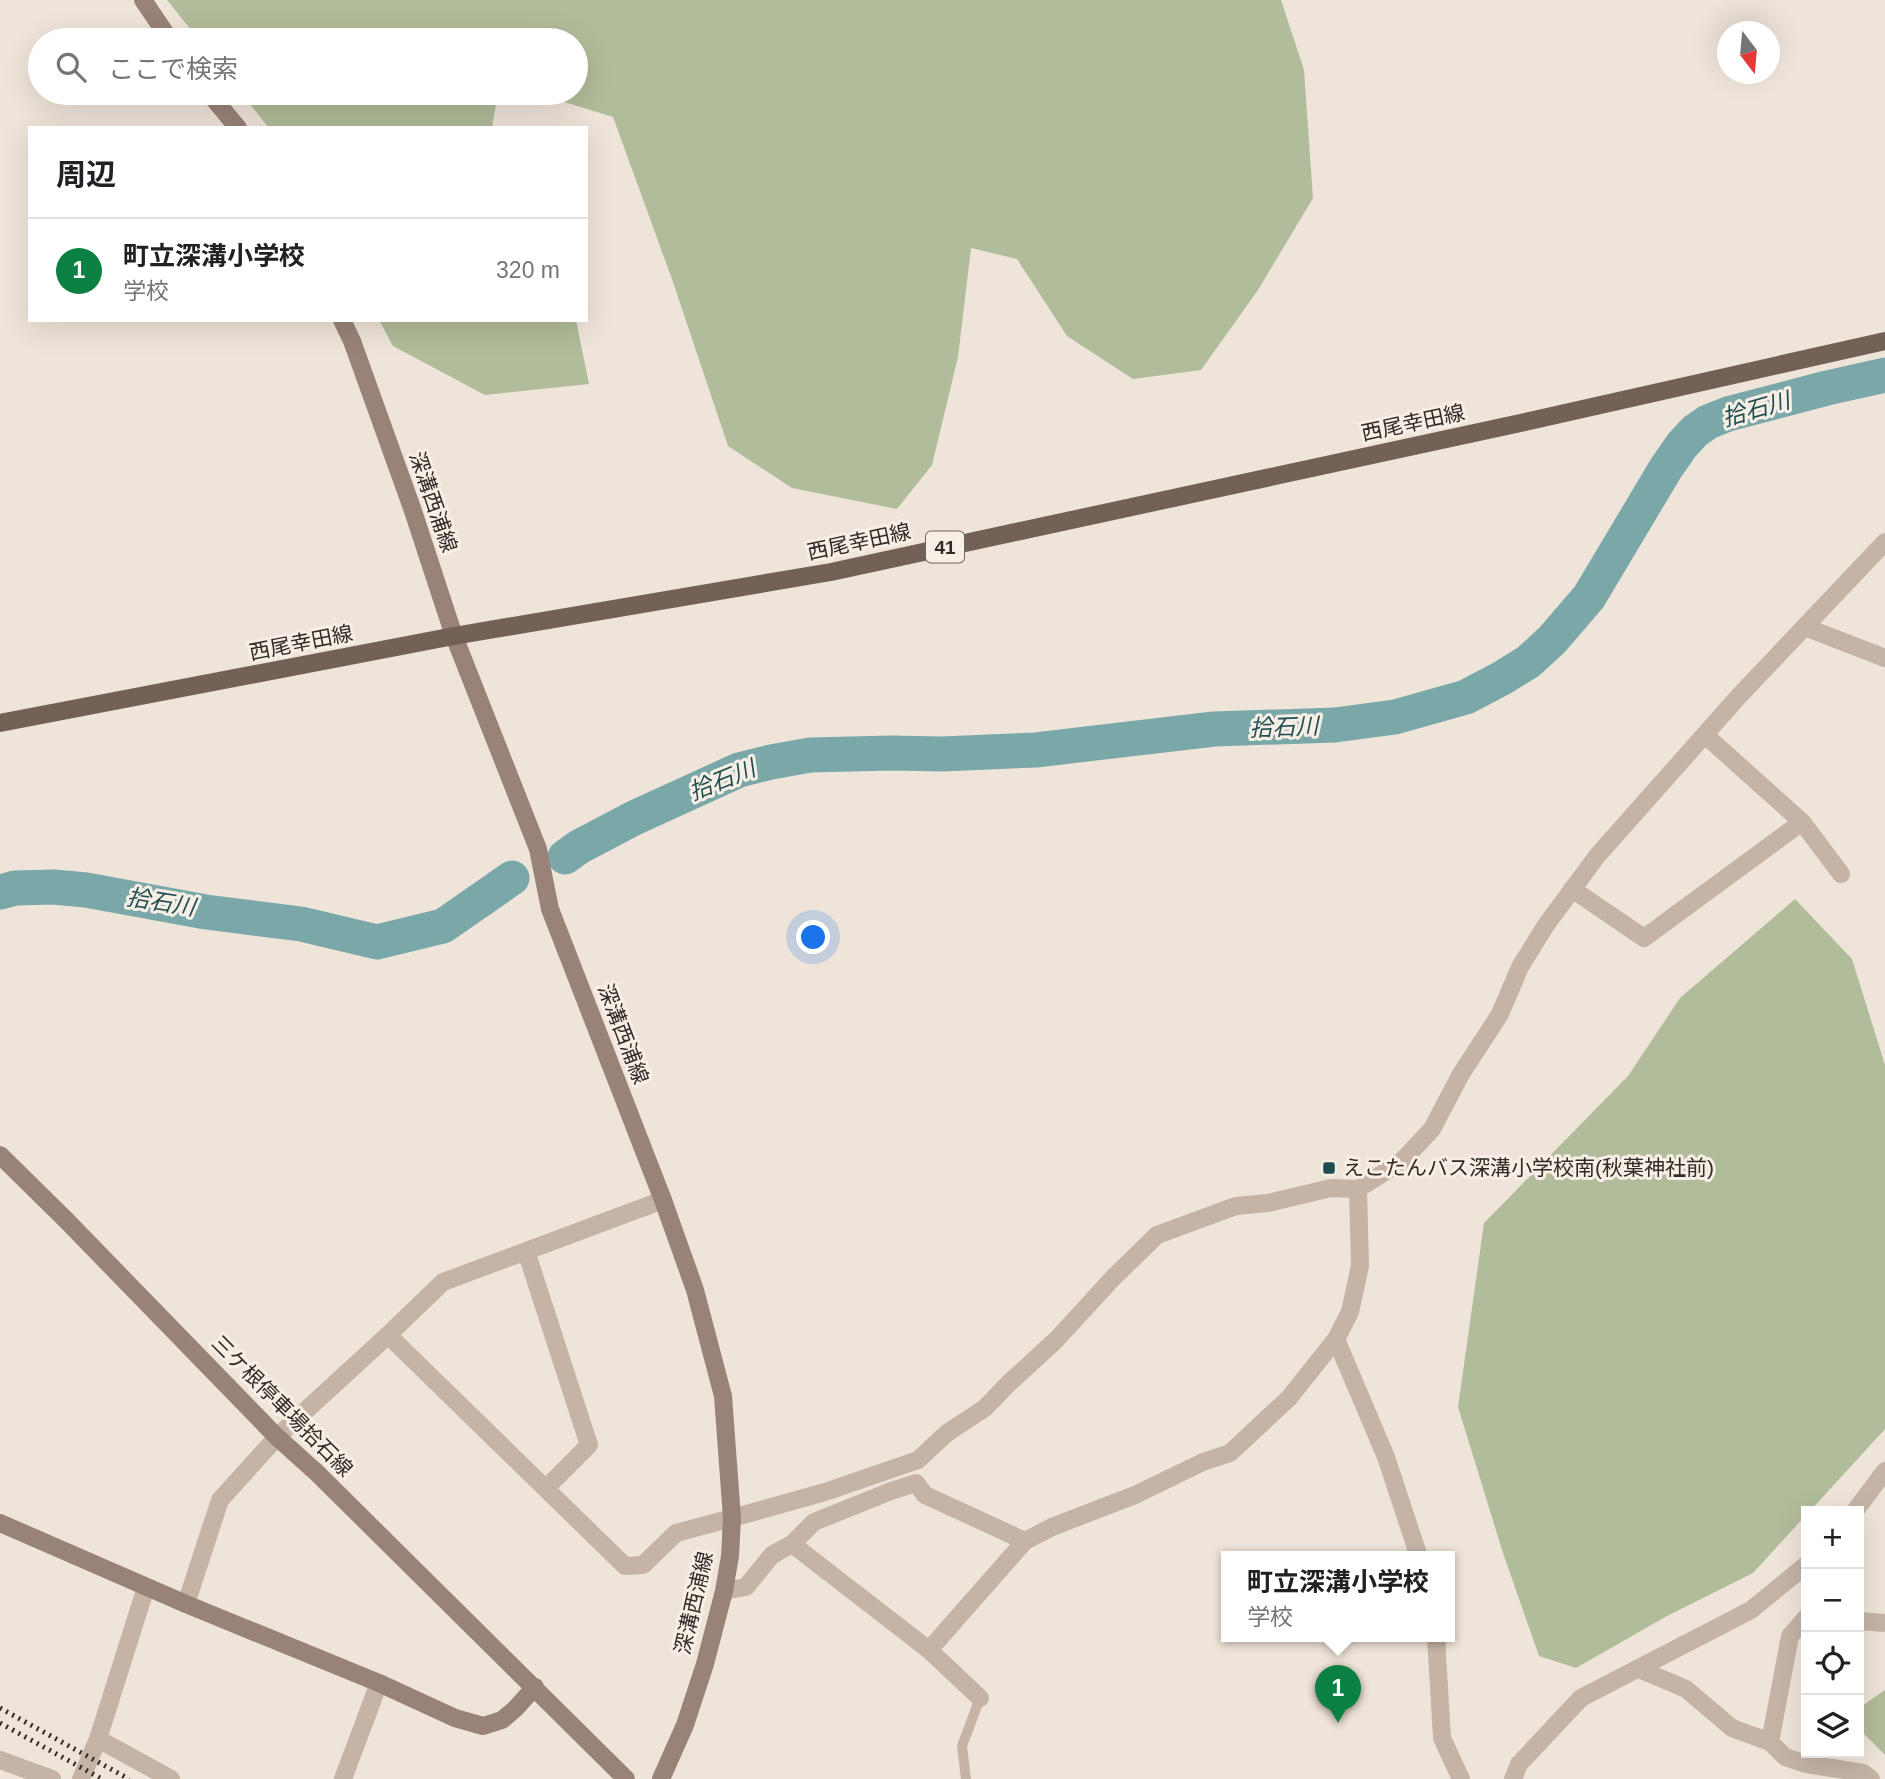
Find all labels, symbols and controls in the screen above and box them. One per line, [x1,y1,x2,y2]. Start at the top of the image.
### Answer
north arrow [1717,21,1780,84]
search box [28,28,588,105]
icon: search [52,48,90,86]
text: ここで検索 [108,54,238,84]
text: 周辺 [56,158,116,191]
text: 町立深溝小学校 [123,241,305,271]
text: 1 [73,257,85,283]
text: 320 m [496,257,560,283]
text: 学校 [123,278,169,304]
water label: 拾石川 [1719,386,1796,431]
street label: 西尾幸田線 [1359,400,1467,445]
street label: 深溝西浦線 [406,448,461,555]
street label: 西尾幸田線 [805,519,913,564]
road number: 41 [926,532,964,562]
street label: 西尾幸田線 [247,621,355,664]
water label: 拾石川 [1249,713,1322,741]
water label: 拾石川 [685,754,762,805]
water label: 拾石川 [125,884,200,921]
your location [796,920,830,954]
street label: 深溝西浦線 [594,981,653,1087]
place label: えこたんバス深溝小学校南(秋葉神社前) [1343,1156,1714,1179]
marker: えこたんバス深溝小学校南(秋葉神社前) [1321,1160,1337,1176]
street label: 三ケ根停車場拾石線 [207,1331,357,1481]
map controls [1801,1506,1864,1758]
button: + [1801,1506,1864,1569]
street label: 深溝西浦線 [670,1549,717,1657]
popup [1221,1551,1455,1642]
text: 町立深溝小学校 [1247,1567,1429,1597]
button: − [1801,1569,1864,1632]
text: 学校 [1247,1604,1293,1630]
button: locate [1801,1632,1864,1695]
pin: 1 [1315,1665,1361,1723]
button: layers [1801,1695,1864,1758]

